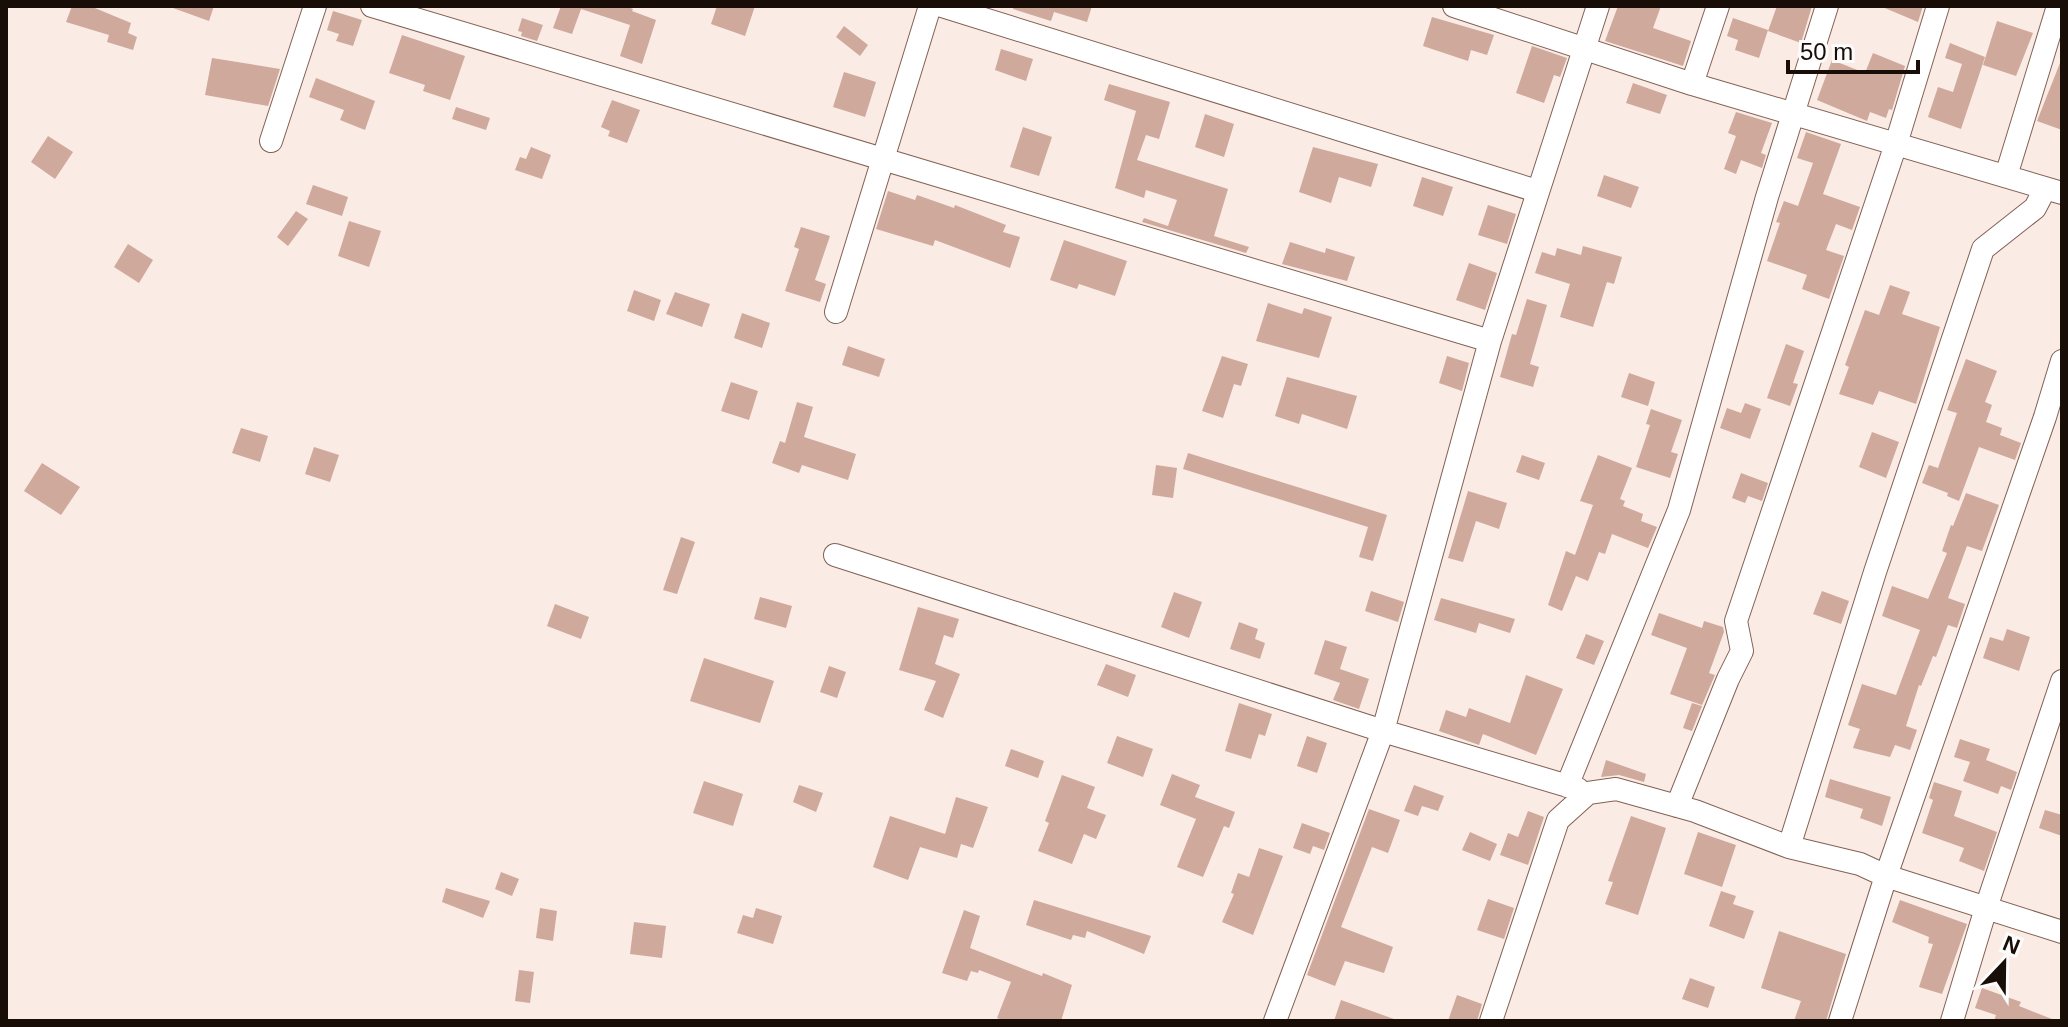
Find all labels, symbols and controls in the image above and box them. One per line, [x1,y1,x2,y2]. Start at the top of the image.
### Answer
scale bar [1788,24,1918,74]
text: 50 m [1800,38,1853,65]
north arrow [1964,923,2044,1003]
text: N [1999,930,2023,959]

